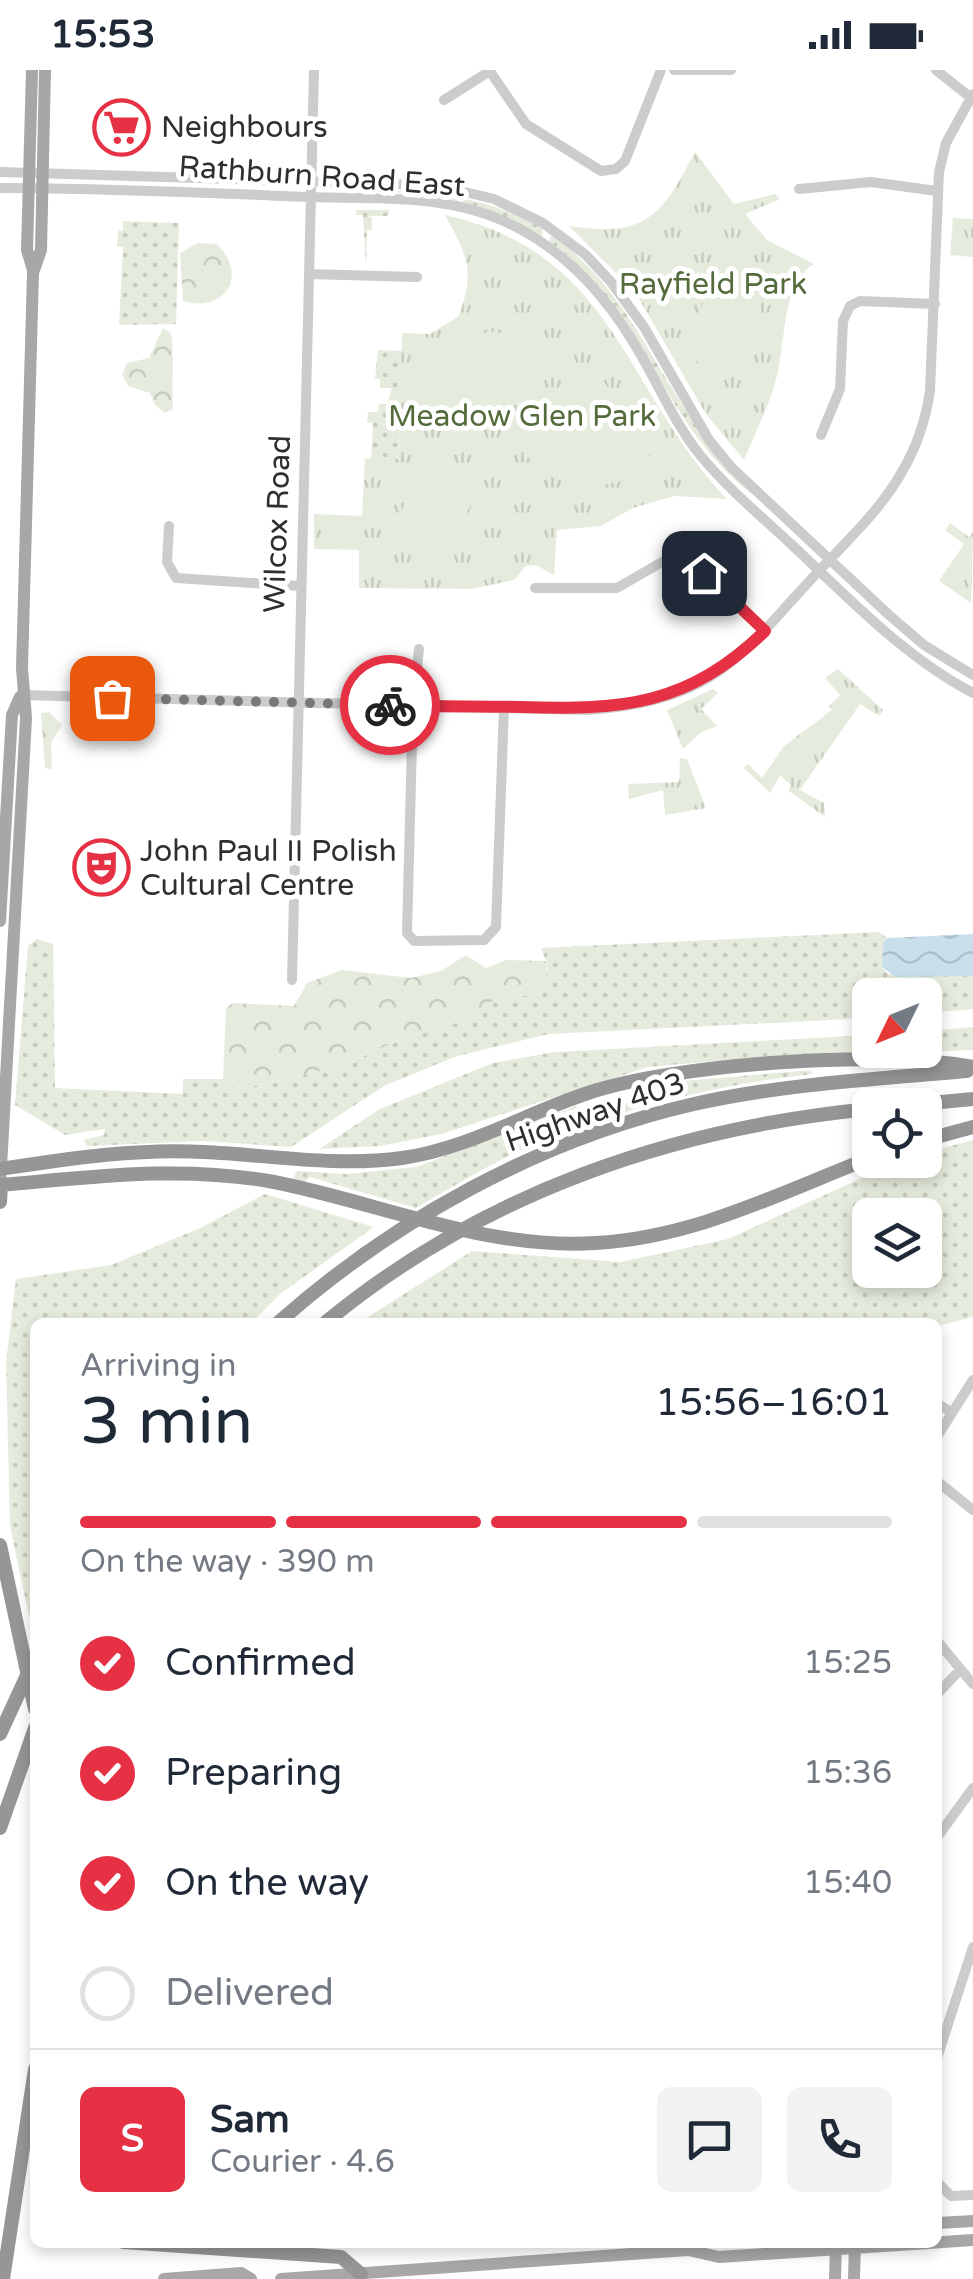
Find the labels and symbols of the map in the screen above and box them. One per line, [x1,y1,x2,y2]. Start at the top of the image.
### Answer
supermarket icon: Neighbours [92,97,152,157]
place label: Neighbours [161,109,328,146]
street label: Rathburn Road East [177,148,466,205]
park label: Rayfield Park [619,266,807,303]
park label: Meadow Glen Park [388,398,656,435]
street label: Wilcox Road [256,434,299,614]
pin [662,531,747,616]
courier [340,655,440,755]
pin [70,656,155,741]
place label: John Paul II Polish Cultural Centre [140,833,397,904]
theatre icon: John Paul II Polish Cultural Centre [71,838,131,898]
north arrow [852,978,942,1068]
street label: Highway 403 [501,1064,690,1160]

